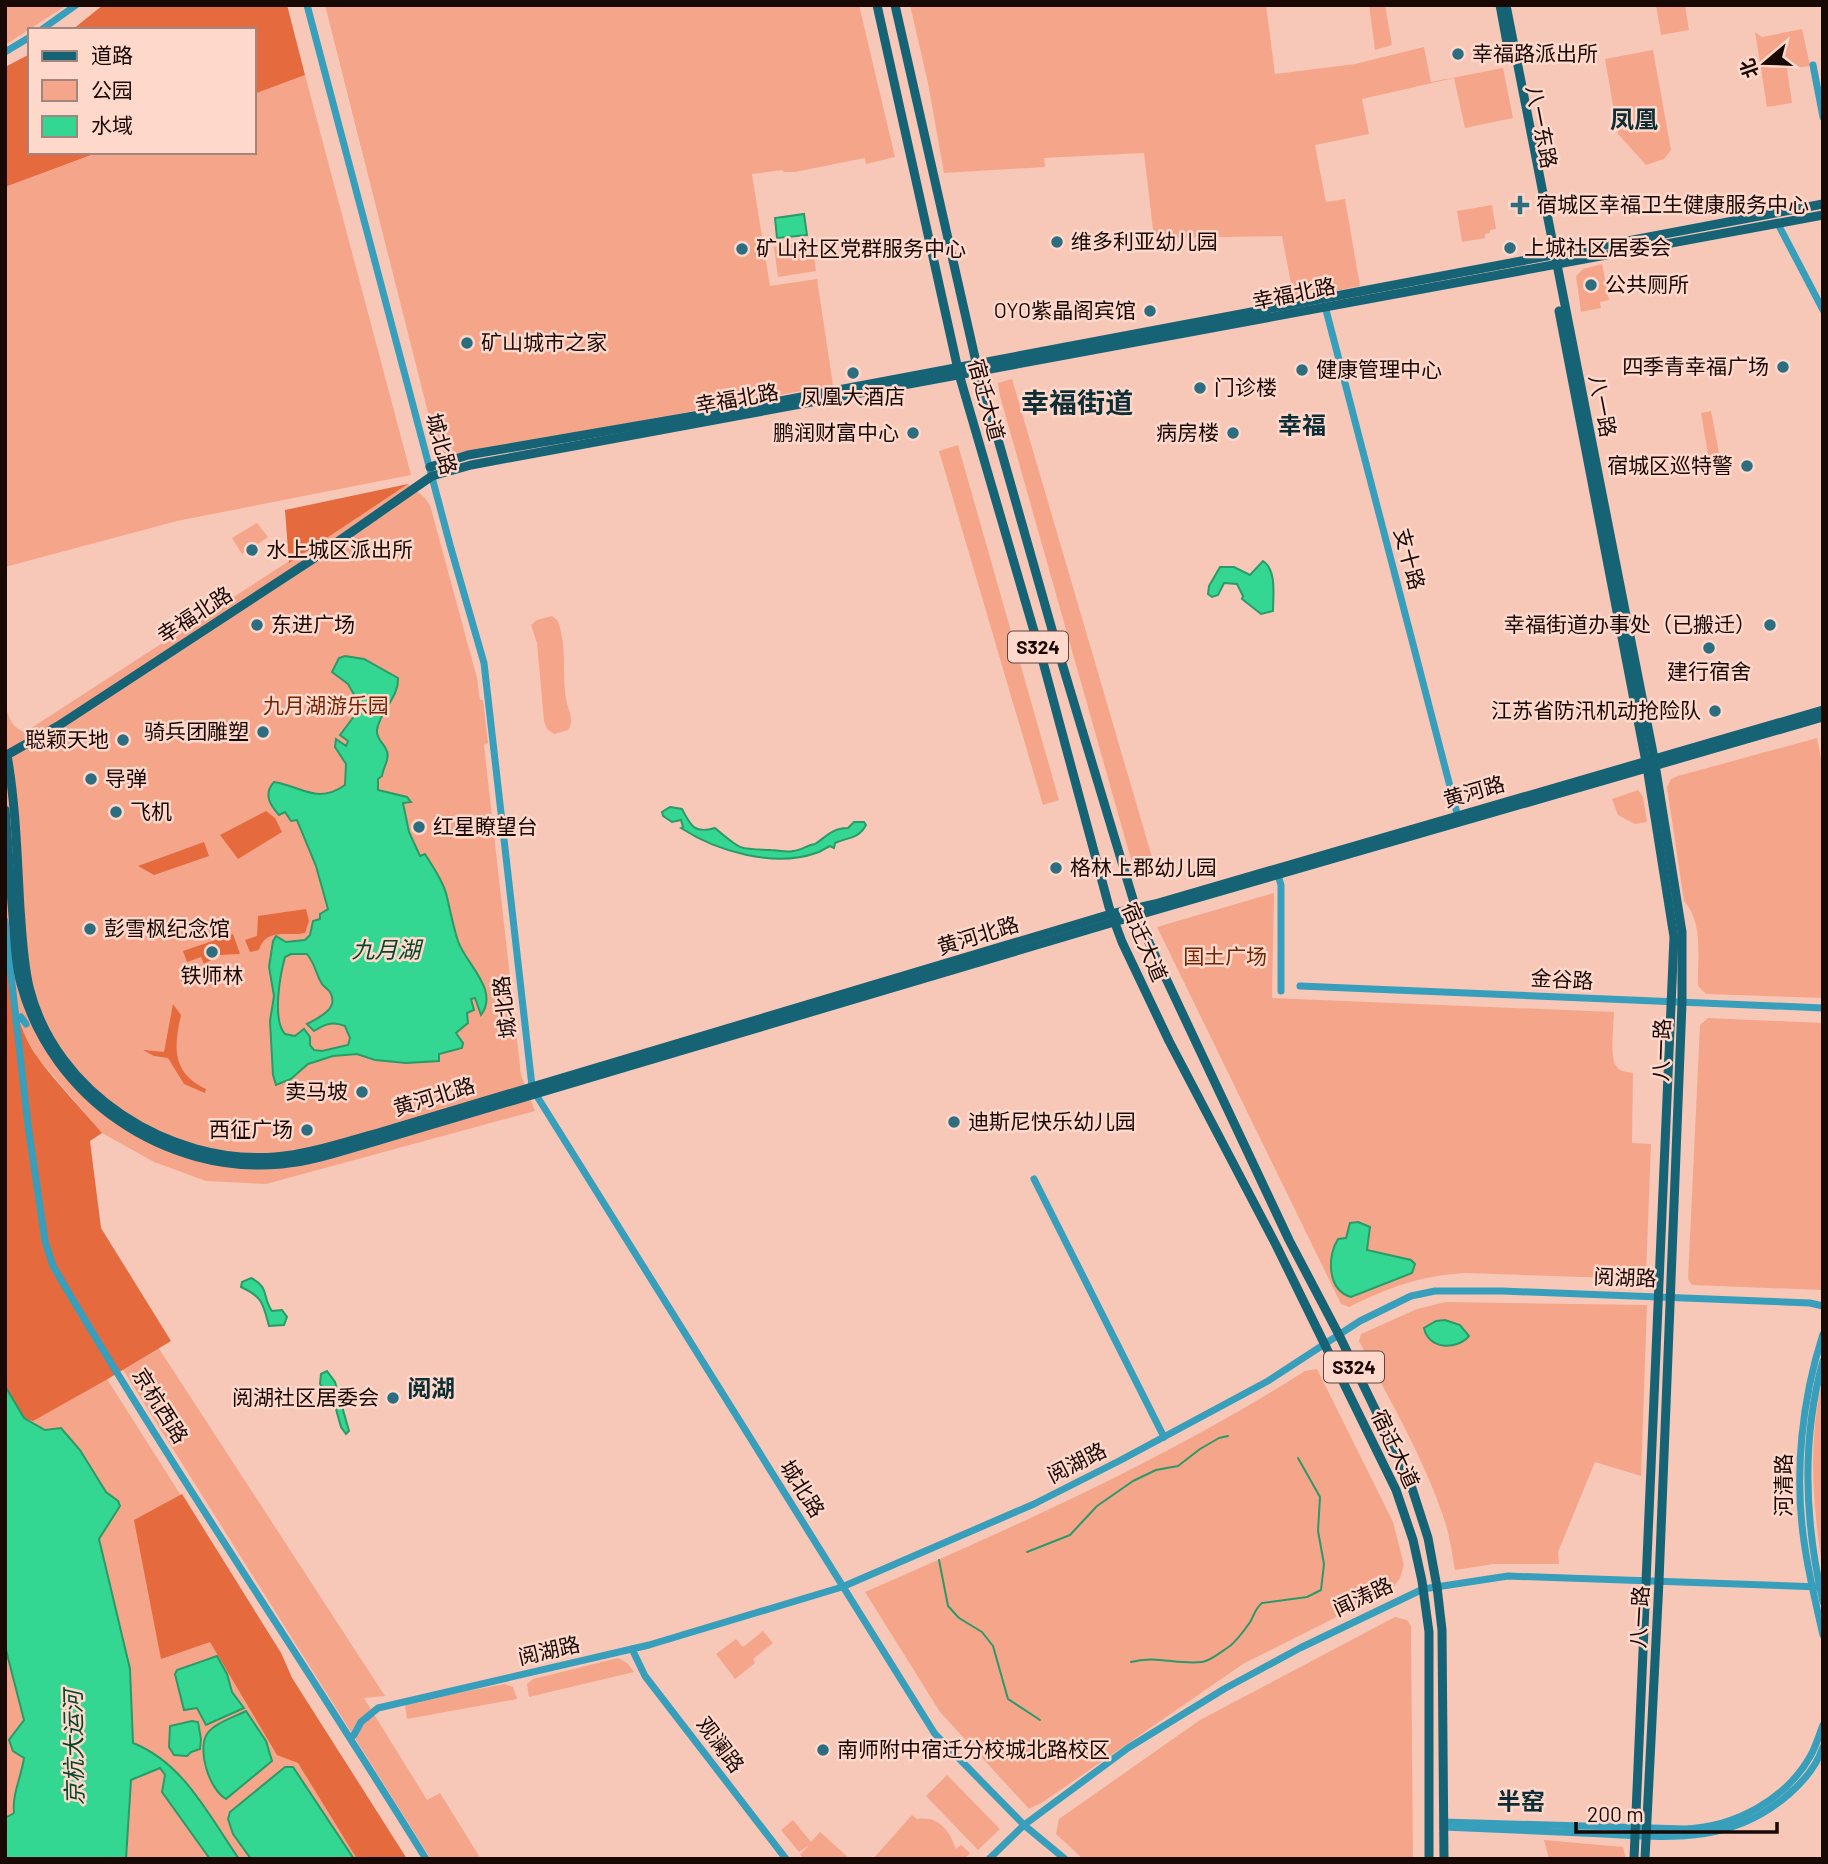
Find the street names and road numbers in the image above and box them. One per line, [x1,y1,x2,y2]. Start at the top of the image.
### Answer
street label: 八一东路 [1522,83,1563,170]
street label: 幸福北路 [1250,272,1337,313]
street label: 宿迁大道 [965,356,1010,443]
street label: 八一路 [1585,372,1622,439]
street label: 幸福北路 [693,378,780,417]
street label: 城北路 [422,410,463,477]
street label: 支十路 [1390,525,1431,592]
street label: 幸福北路 [152,580,236,647]
road number: S324 [1008,632,1068,662]
street label: 黄河路 [1440,770,1507,811]
street label: 宿迁大道 [1117,898,1173,985]
street label: 黄河北路 [934,910,1021,959]
street label: 金谷路 [1530,964,1594,993]
street label: 城北路 [487,974,520,1040]
street label: 八一路 [1647,1018,1674,1082]
street label: 黄河北路 [390,1071,477,1120]
street label: 阅湖路 [1593,1263,1657,1290]
road number: S324 [1324,1352,1384,1382]
street label: 京杭西路 [128,1363,194,1447]
street label: 宿迁大道 [1367,1405,1425,1492]
street label: 阅湖路 [1043,1436,1110,1487]
street label: 河清路 [1770,1454,1795,1517]
street label: 城北路 [776,1455,831,1522]
street label: 闻涛路 [1329,1571,1396,1620]
street label: 八一路 [1624,1585,1653,1649]
street label: 阅湖路 [515,1630,582,1669]
street label: 观澜路 [692,1711,750,1777]

